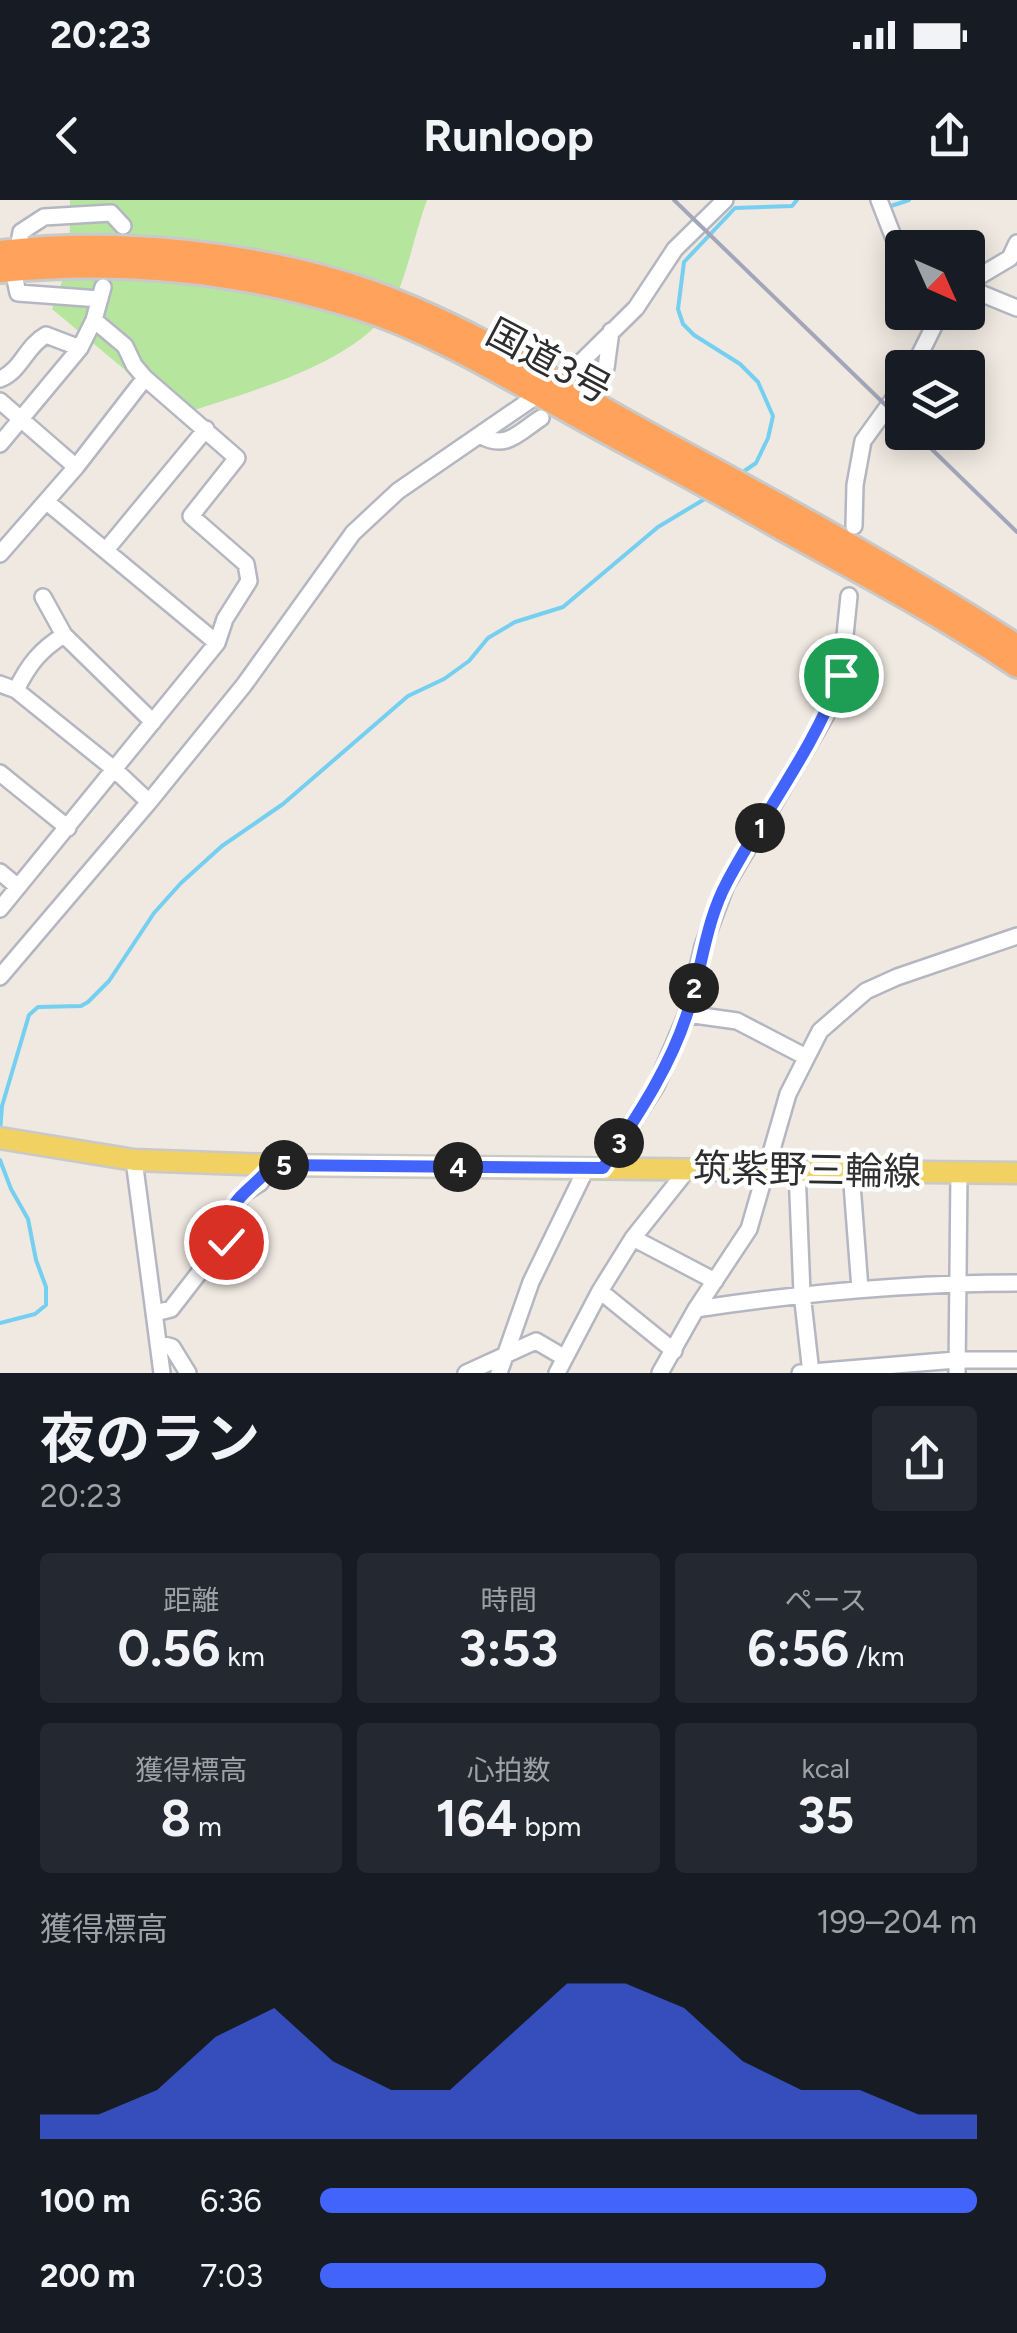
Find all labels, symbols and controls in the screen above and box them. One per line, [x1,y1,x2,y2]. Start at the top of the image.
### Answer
text: 20:23 [50,12,151,58]
icon: back [40,108,95,163]
text: Runloop [423,108,594,162]
icon: share [922,108,977,163]
north arrow [885,230,985,330]
map controls [885,230,985,450]
street label: 国道3号 [479,309,619,413]
button: layers [885,350,985,450]
pin [799,633,884,718]
icon: arrive [814,648,869,703]
pin: 1 [735,803,785,853]
text: 1 [754,811,766,845]
pin: 2 [669,963,719,1013]
text: 2 [686,971,702,1005]
pin: 3 [594,1118,644,1168]
text: 3 [611,1126,627,1160]
pin: 5 [259,1140,309,1190]
pin: 4 [433,1142,483,1192]
street label: 筑紫野三輪線 [693,1145,921,1195]
text: 5 [276,1148,292,1182]
text: 4 [449,1150,467,1184]
pin [184,1200,269,1285]
icon: check [199,1215,254,1270]
text: 夜のラン [40,1406,260,1472]
button: share [872,1406,977,1511]
text: 20:23 [40,1477,122,1515]
text: 距離 [163,1583,219,1617]
text: 時間 [480,1583,537,1617]
text: ペース [785,1583,867,1617]
text: 0.56 [118,1618,220,1679]
text: 3:53 [459,1618,558,1679]
text: 6:56 [747,1618,849,1679]
text: km [220,1639,265,1673]
text: /km [849,1639,904,1673]
text: kcal [801,1751,850,1785]
text: 獲得標高 [135,1753,247,1787]
text: 心拍数 [466,1753,551,1787]
text: 35 [797,1785,854,1846]
text: 8 [160,1788,191,1849]
text: 164 [436,1788,518,1849]
text: m [191,1809,222,1843]
text: bpm [518,1809,581,1843]
text: 199–204 m [817,1903,977,1941]
text: 獲得標高 [40,1910,168,1948]
text: 100 m [40,2182,131,2220]
text: 6:36 [200,2182,262,2220]
text: 200 m [40,2257,136,2295]
text: 7:03 [200,2257,263,2295]

